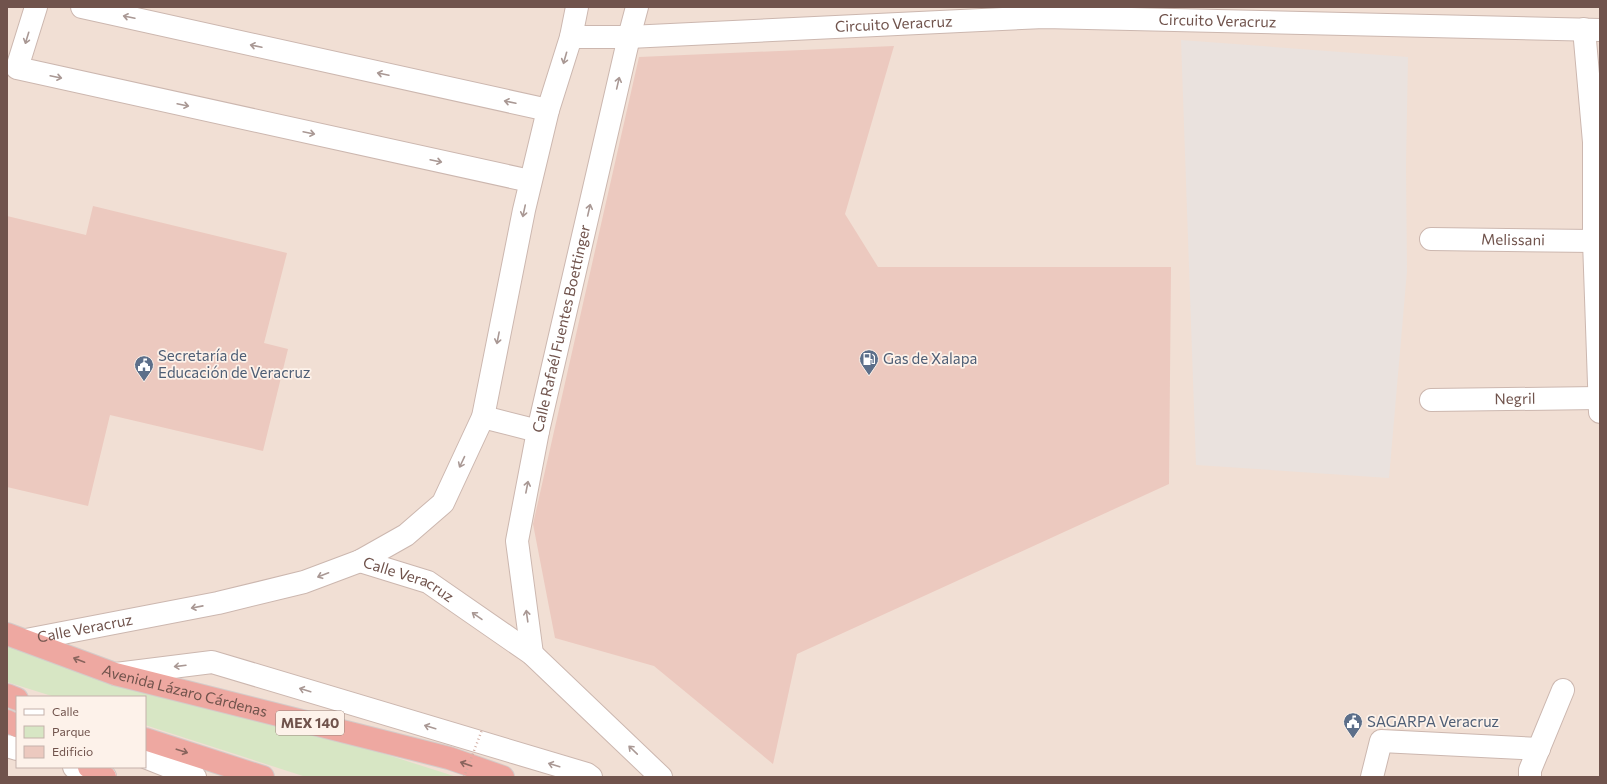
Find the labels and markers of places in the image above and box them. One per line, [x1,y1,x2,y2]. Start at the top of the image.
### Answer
place label: Secretaría de Educación de Veracruz [158,346,310,381]
fuel station icon: Gas de Xalapa [858,348,880,376]
place label: Gas de Xalapa [883,349,977,367]
public building icon: Secretaría de Educación de Veracruz [133,354,155,382]
public building icon: SAGARPA Veracruz [1342,711,1364,739]
place label: SAGARPA Veracruz [1367,712,1499,730]

